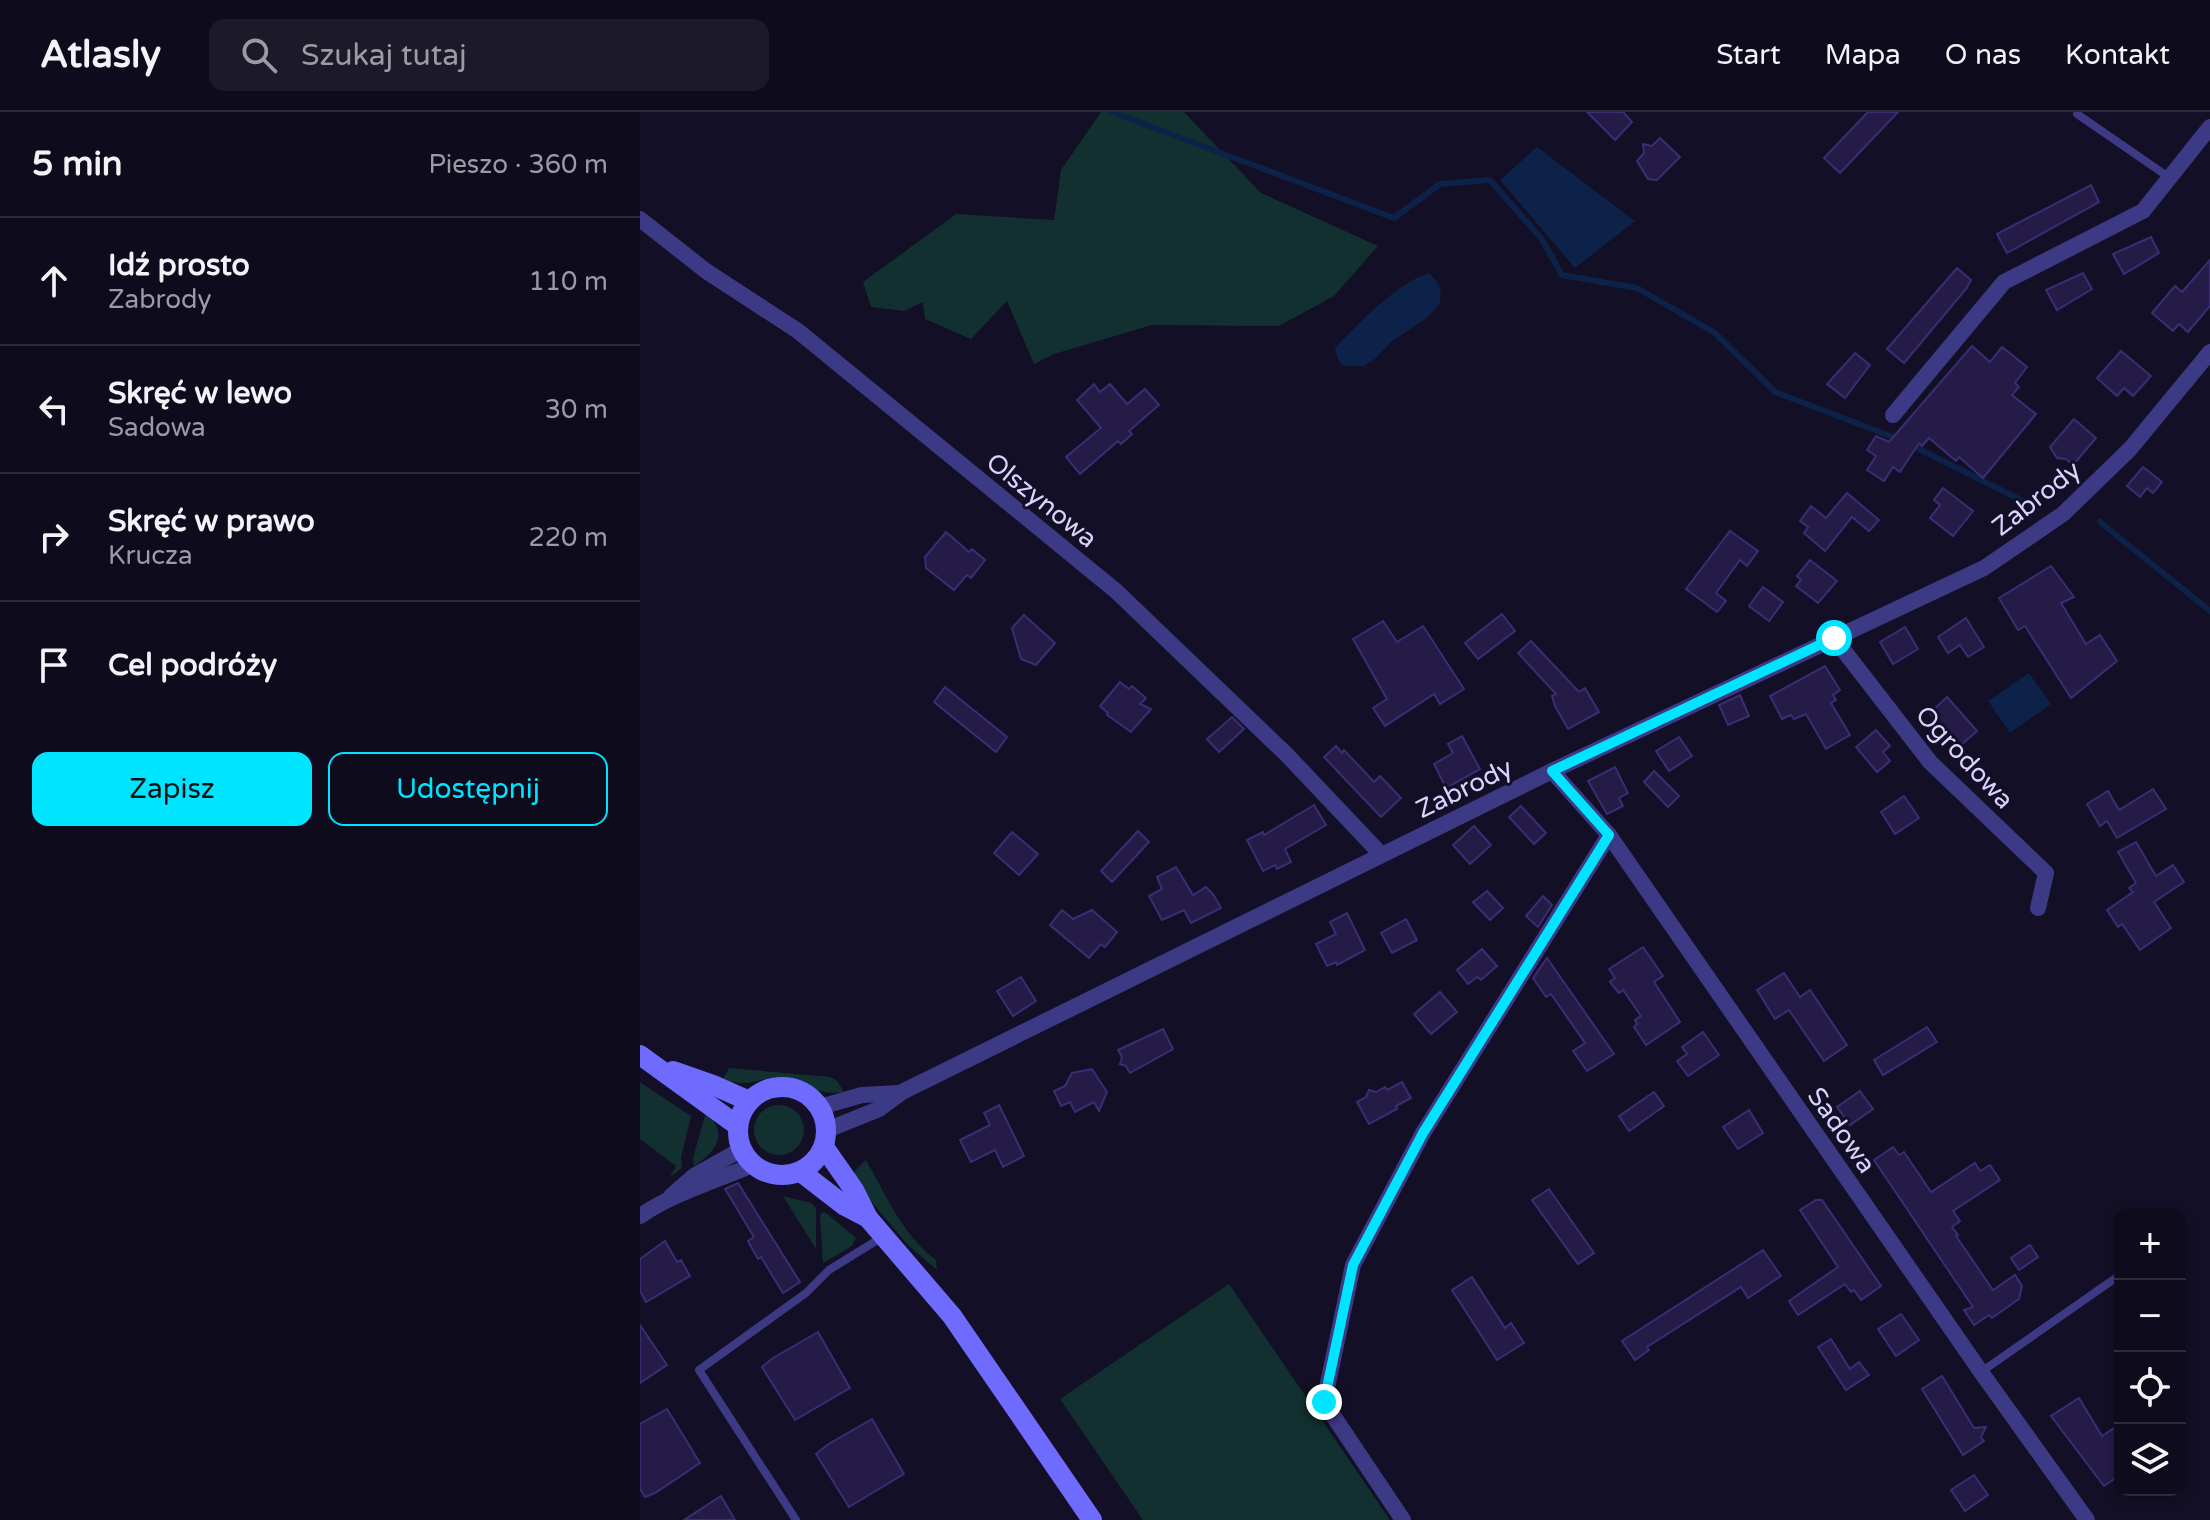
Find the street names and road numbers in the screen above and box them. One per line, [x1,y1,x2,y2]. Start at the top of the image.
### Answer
street label: Olszynowa [980,446,1103,554]
street label: Zabrody [1986,454,2087,542]
street label: Ogrodowa [1909,699,2020,815]
street label: Zabrody [1411,752,1517,825]
street label: Sadowa [1801,1081,1882,1179]

